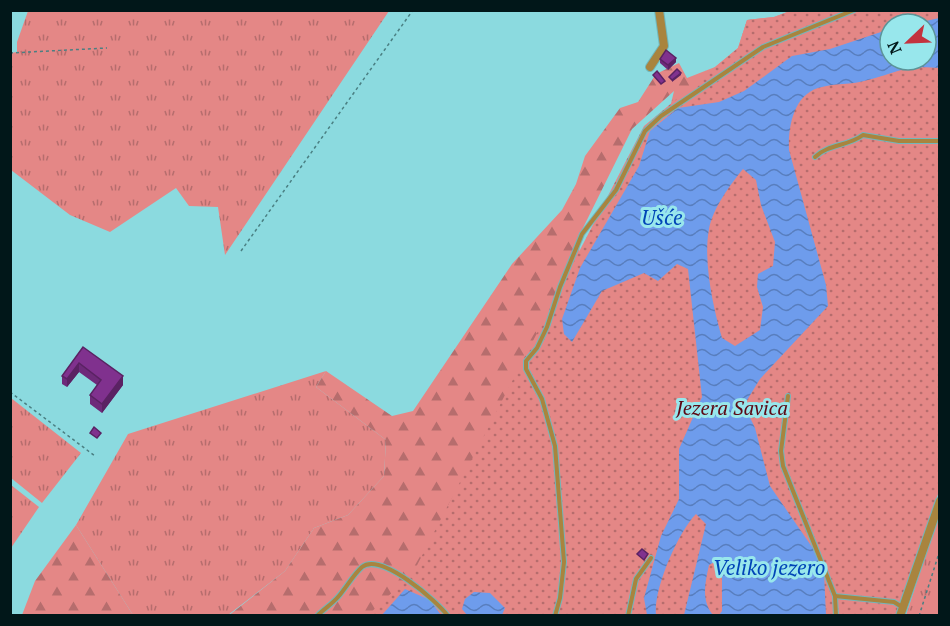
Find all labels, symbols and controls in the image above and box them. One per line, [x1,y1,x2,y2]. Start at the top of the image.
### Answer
north arrow [878,12,938,72]
text: N [882,38,907,58]
water label: Ušće [641,203,683,231]
park label: Jezera Savica [675,394,788,421]
water label: Veliko jezero [713,553,825,581]

